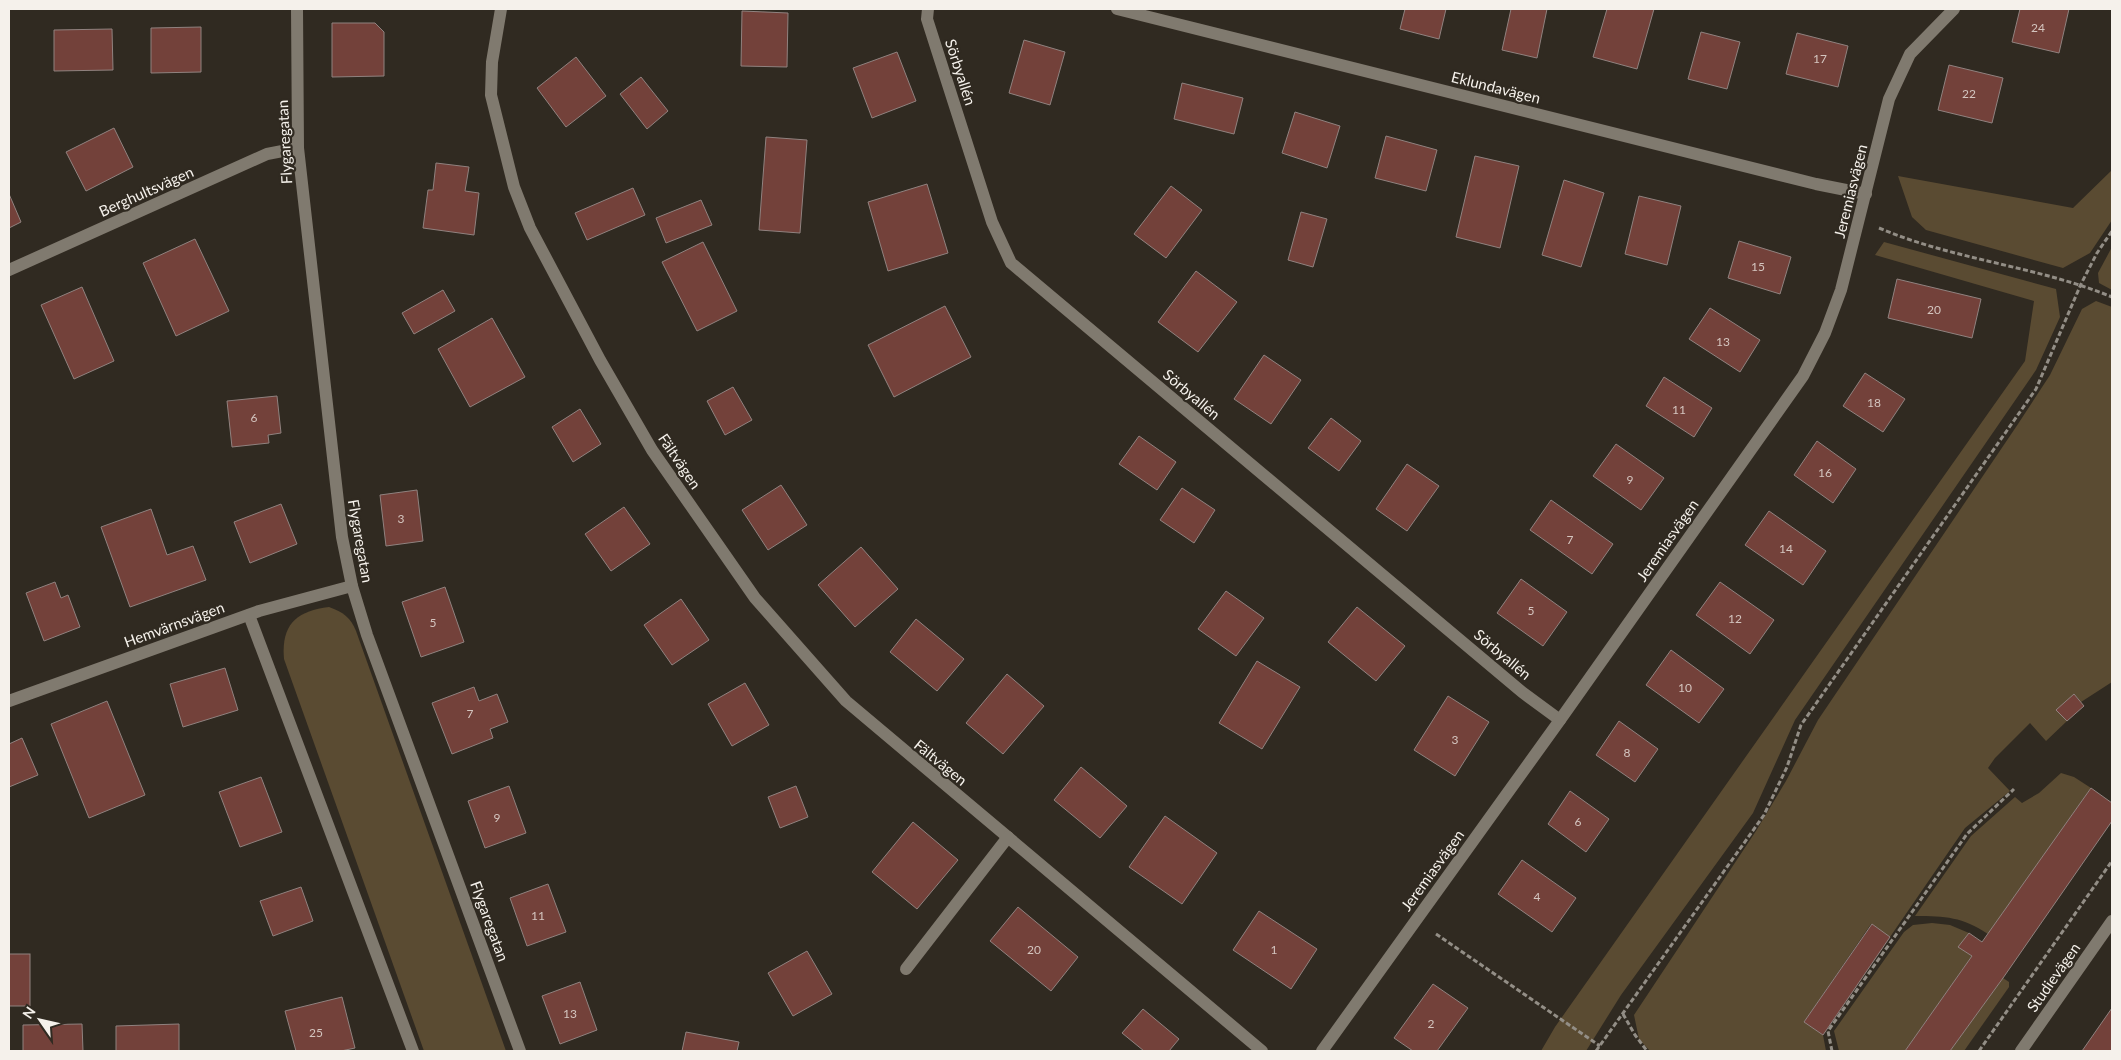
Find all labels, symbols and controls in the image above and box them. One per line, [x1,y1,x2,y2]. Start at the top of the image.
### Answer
house number: 24 [2031,20,2045,35]
street label: Sörbyallén [942,37,980,107]
house number: 17 [1813,51,1827,66]
street label: Eklundavägen [1450,67,1542,107]
house number: 22 [1962,86,1976,101]
street label: Flygaregatan [273,100,295,184]
street label: Jeremiasvägen [1830,142,1870,240]
street label: Berghultsvägen [96,162,196,220]
house number: 15 [1751,259,1765,274]
house number: 20 [1927,302,1941,317]
house number: 13 [1716,334,1730,349]
street label: Sörbyallén [1160,365,1224,423]
house number: 18 [1867,395,1881,410]
house number: 11 [1672,402,1686,417]
house number: 6 [251,410,258,425]
street label: Fältvägen [655,430,705,492]
house number: 16 [1818,465,1832,480]
house number: 9 [1627,472,1634,487]
street label: Jeremiasvägen [1632,496,1702,584]
street label: Flygaregatan [345,498,377,584]
house number: 3 [398,511,405,526]
house number: 7 [1567,532,1574,547]
house number: 14 [1779,541,1793,556]
street label: Hemvärnsvägen [121,597,227,651]
house number: 5 [1528,603,1535,618]
house number: 12 [1728,611,1742,626]
house number: 5 [430,615,437,630]
street label: Sörbyallén [1471,625,1535,683]
house number: 10 [1678,680,1692,695]
house number: 7 [467,706,474,721]
house number: 3 [1452,732,1459,747]
street label: Fältvägen [911,735,971,789]
house number: 8 [1624,745,1631,760]
house number: 9 [494,810,501,825]
house number: 6 [1575,814,1582,829]
street label: Jeremiasvägen [1397,826,1467,914]
street label: Flygaregatan [467,878,513,964]
house number: 4 [1534,889,1541,904]
house number: 11 [531,908,545,923]
street label: Studievägen [2023,939,2083,1015]
house number: 20 [1027,942,1041,957]
house number: 1 [1271,942,1278,957]
north arrow [15,995,65,1045]
text: N [19,1003,39,1022]
house number: 13 [563,1006,577,1021]
house number: 2 [1428,1016,1435,1031]
house number: 25 [309,1025,323,1040]

